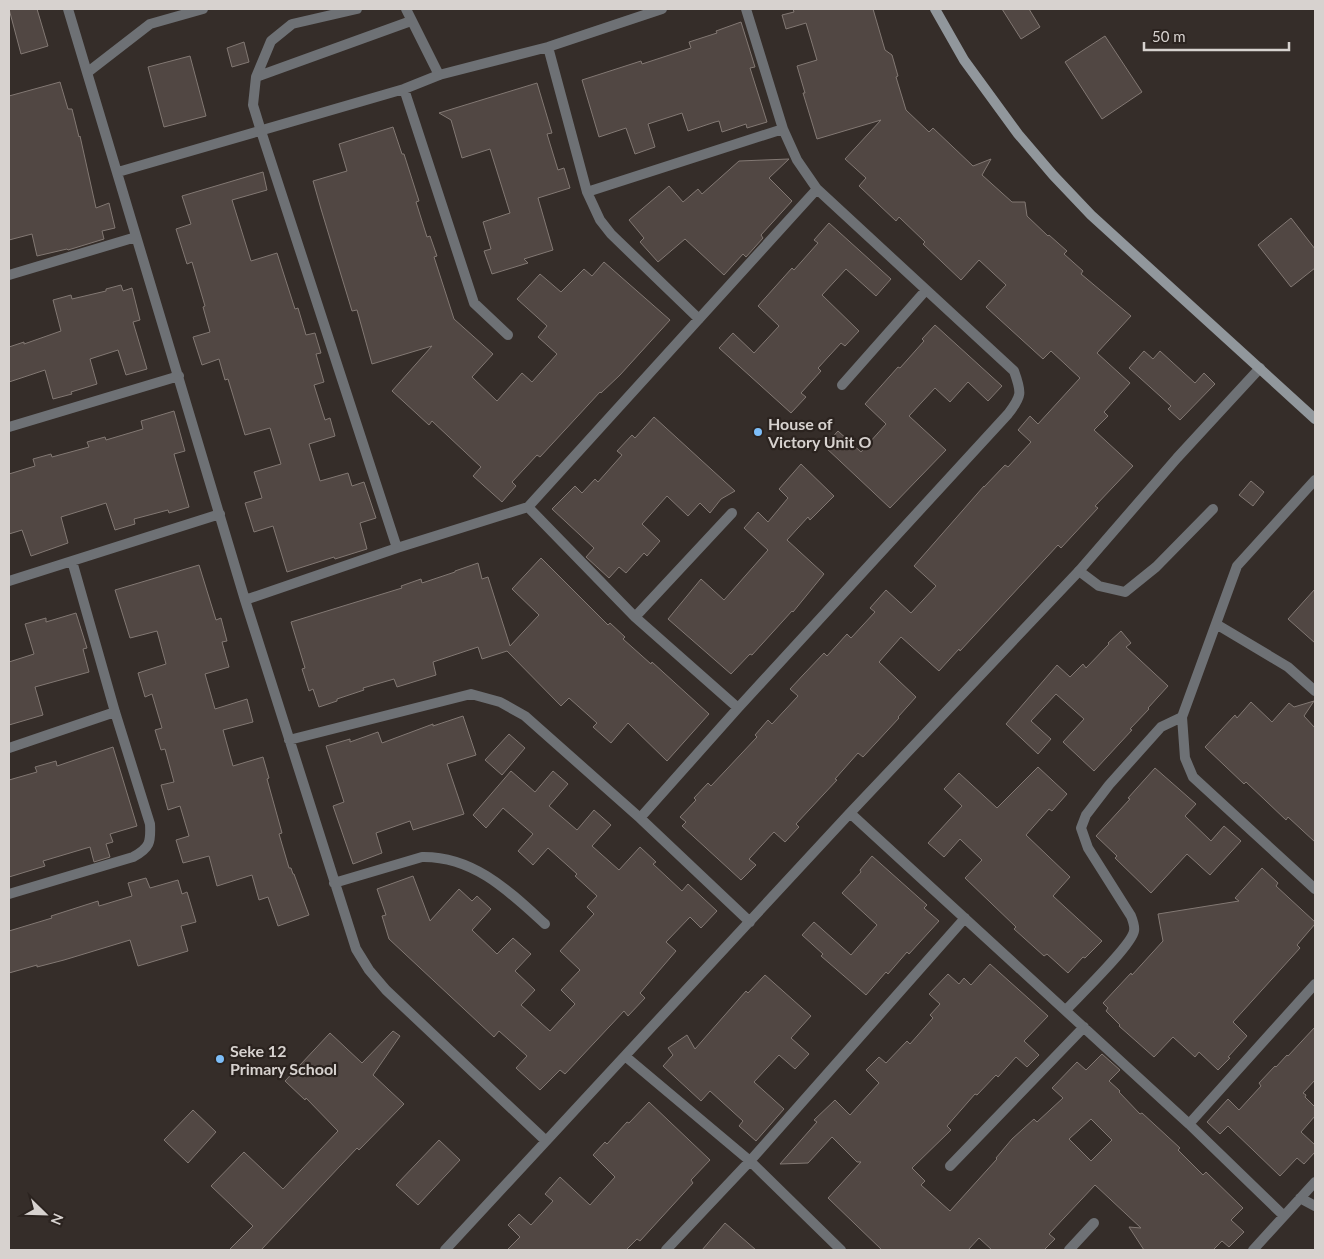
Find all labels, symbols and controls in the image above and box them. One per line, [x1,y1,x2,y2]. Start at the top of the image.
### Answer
scale bar [1144,20,1289,52]
text: 50 m [1152,27,1186,45]
place label: House of Victory Unit O [767,414,871,451]
marker: House of Victory Unit O [752,426,764,438]
place label: Seke 12 Primary School [230,1041,337,1078]
marker: Seke 12 Primary School [214,1053,226,1065]
north arrow [20,1189,70,1239]
text: N [47,1211,67,1228]

